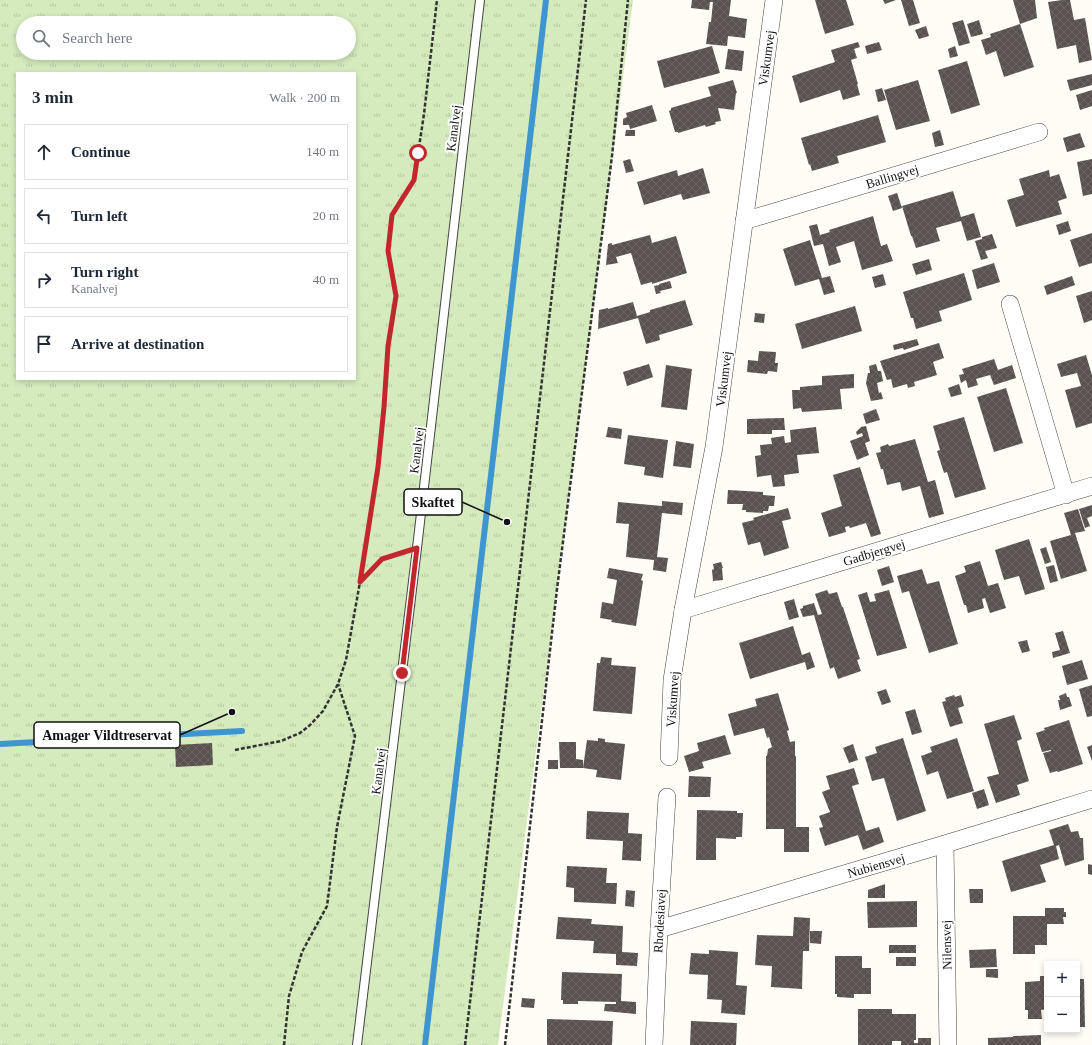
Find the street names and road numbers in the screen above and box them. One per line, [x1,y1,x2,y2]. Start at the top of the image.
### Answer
street label: Viskumvej [755,29,778,87]
street label: Kanalvej [443,104,464,152]
street label: Ballingvej [864,161,920,192]
street label: Viskumvej [713,350,734,408]
street label: Kanalvej [406,426,427,474]
street label: Gadbjergvej [841,536,907,569]
street label: Viskumvej [663,670,682,728]
street label: Kanalvej [368,747,389,795]
street label: Nubiensvej [846,850,907,881]
street label: Rhodesiavej [650,889,669,954]
street label: Nilensvej [939,920,954,970]

